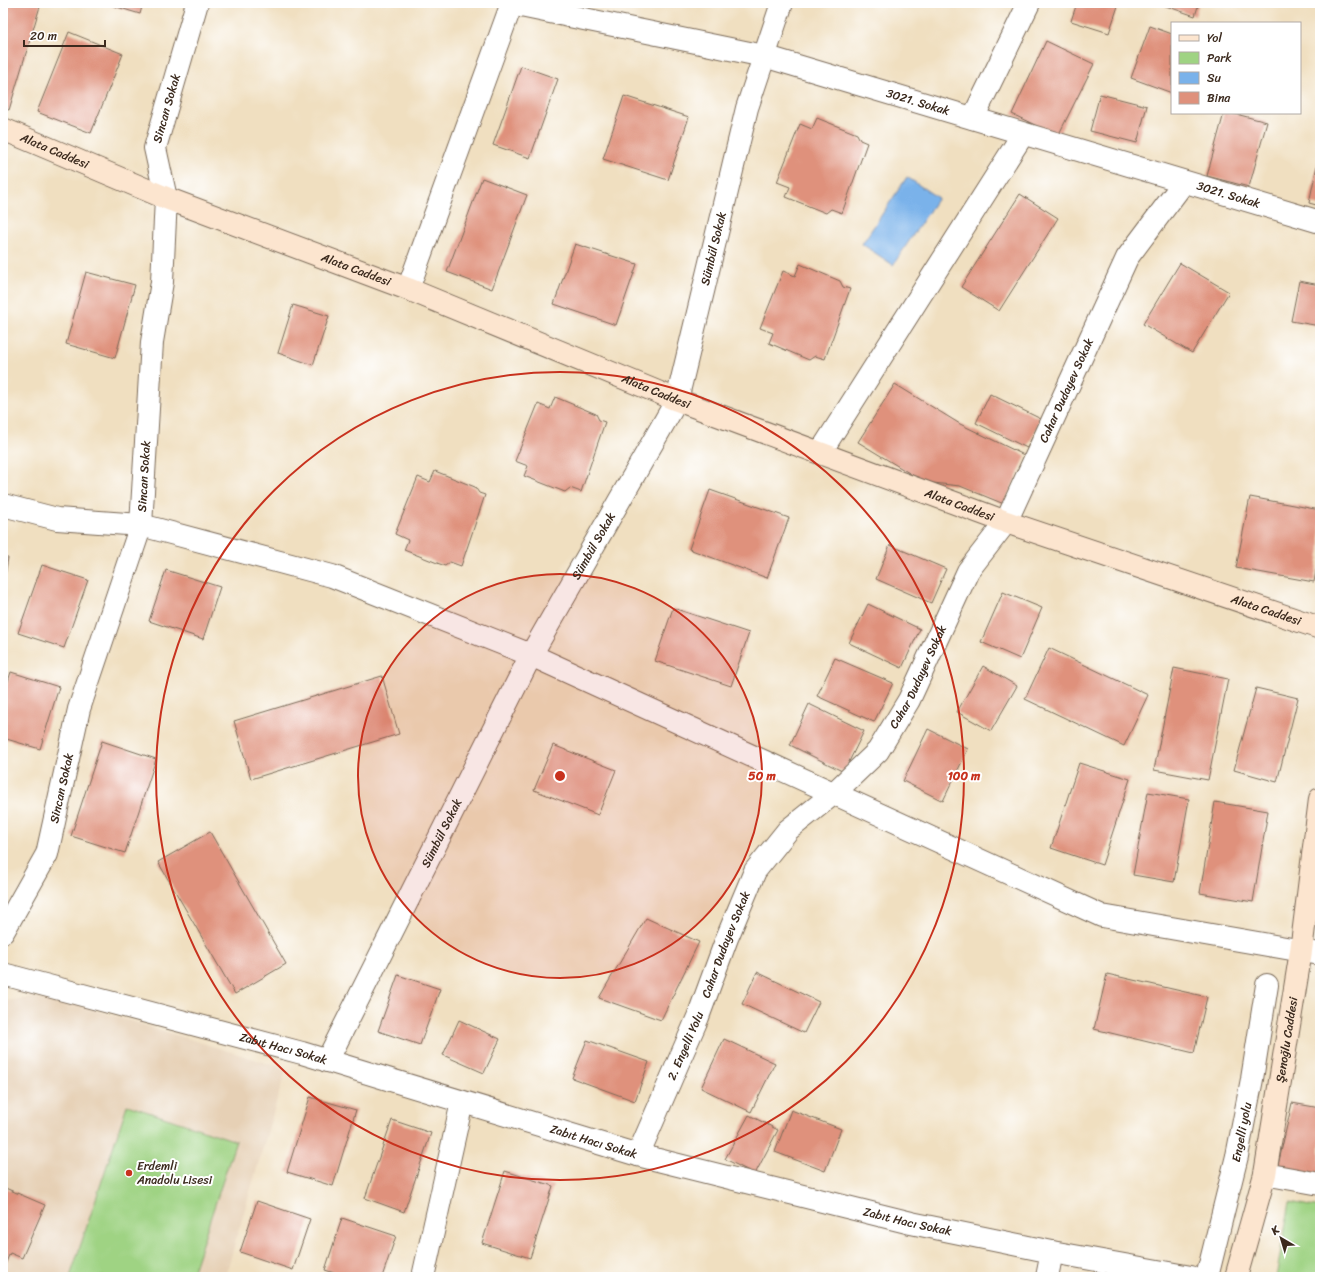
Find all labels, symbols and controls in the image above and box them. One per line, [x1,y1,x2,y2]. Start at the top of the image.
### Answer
scale bar [24,22,105,48]
legend [1171,22,1301,114]
text: 20 m [30,25,57,47]
text: Yol [1207,27,1222,49]
text: Park [1207,47,1232,69]
text: Su [1207,67,1222,89]
street label: Sincan Sokak [146,70,187,146]
street label: 3021. Sokak [883,82,953,122]
text: Bina [1207,87,1231,109]
street label: Alata Caddesi [16,126,93,175]
street label: 3021. Sokak [1194,175,1264,215]
street label: Sümbül Sokak [694,209,733,288]
street label: Alata Caddesi [317,246,395,293]
street label: Cahar Dudayev Sokak [1033,334,1100,447]
street label: Alata Caddesi [617,367,695,415]
street label: Sincan Sokak [131,439,157,513]
street label: Alata Caddesi [921,481,998,528]
street label: Sümbül Sokak [565,507,622,584]
street label: Alata Caddesi [1227,587,1305,632]
street label: Cahar Dudayev Sokak [883,621,953,733]
street label: Sincan Sokak [43,750,80,825]
text: 50 m [748,765,776,787]
text: 100 m [948,765,981,787]
centre of rings [553,769,567,783]
street label: Sümbül Sokak [415,794,468,872]
street label: Cahar Dudayev Sokak [695,887,757,1001]
street label: Şenoğlu Caddesi [1269,995,1305,1084]
street label: 2. Engelli Yolu [661,1008,710,1084]
street label: Zabıt Hacı Sokak [237,1026,331,1071]
street label: Engelli yolu [1225,1100,1258,1164]
street label: Zabıt Hacı Sokak [547,1118,641,1165]
place label: Erdemli Anadolu Lisesi [136,1155,213,1191]
marker: Erdemli Anadolu Lisesi [124,1168,134,1178]
street label: Zabıt Hacı Sokak [861,1201,954,1242]
north arrow [1261,1218,1301,1258]
text: K [1266,1220,1285,1241]

